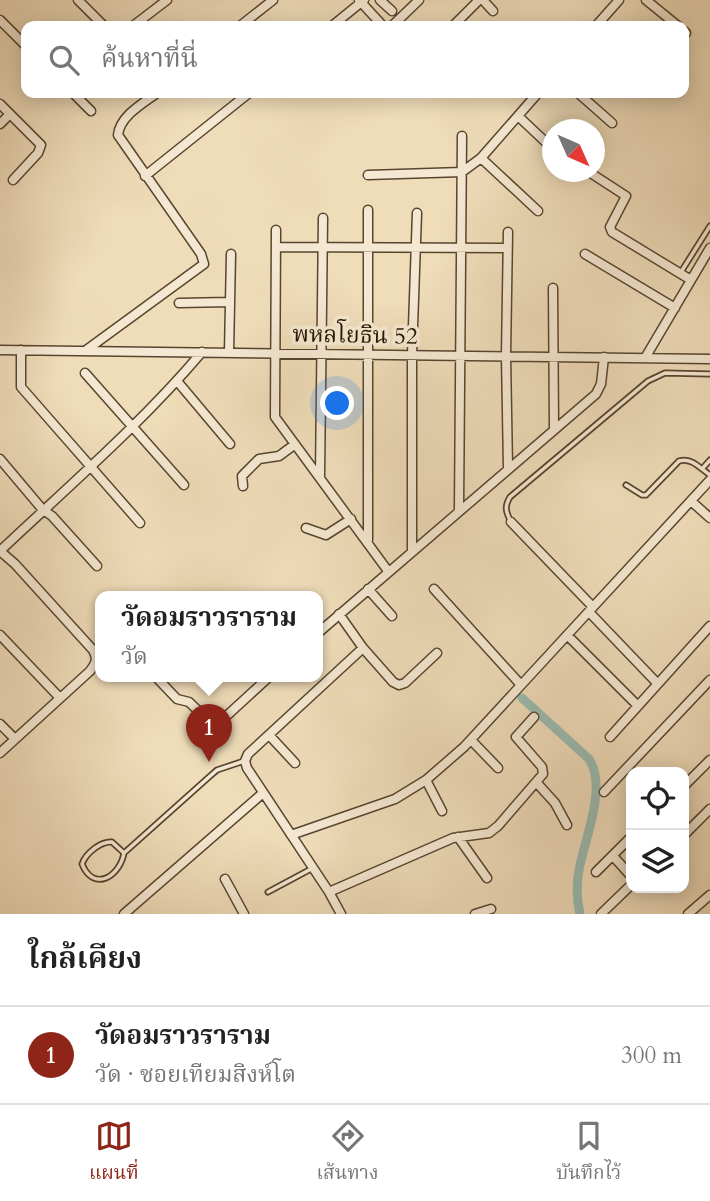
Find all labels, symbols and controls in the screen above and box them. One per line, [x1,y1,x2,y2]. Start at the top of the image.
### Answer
search box [21,21,689,98]
icon: search [45,41,83,79]
text: ค้นหาที่นี่ [101,41,198,76]
north arrow [542,119,605,182]
street label: พหลโยธิน 52 [292,317,418,352]
your location [320,386,354,420]
popup [95,591,323,682]
text: วัดอมราวราราม [121,600,297,635]
text: วัด [121,641,148,672]
pin: 1 [186,704,232,762]
map controls [626,767,689,893]
button: locate [626,767,689,830]
button: layers [626,830,689,893]
text: ใกล้เคียง [28,938,142,979]
text: วัดอมราวราราม [95,1018,271,1053]
text: 1 [45,1040,57,1071]
text: 300 m [621,1040,682,1071]
text: วัด · ซอยเทียมสิงห์โต [95,1059,296,1090]
tab: แผนที่ [89,1117,139,1189]
tab: เส้นทาง [317,1117,378,1189]
tab: บันทึกไว้ [556,1117,621,1189]

